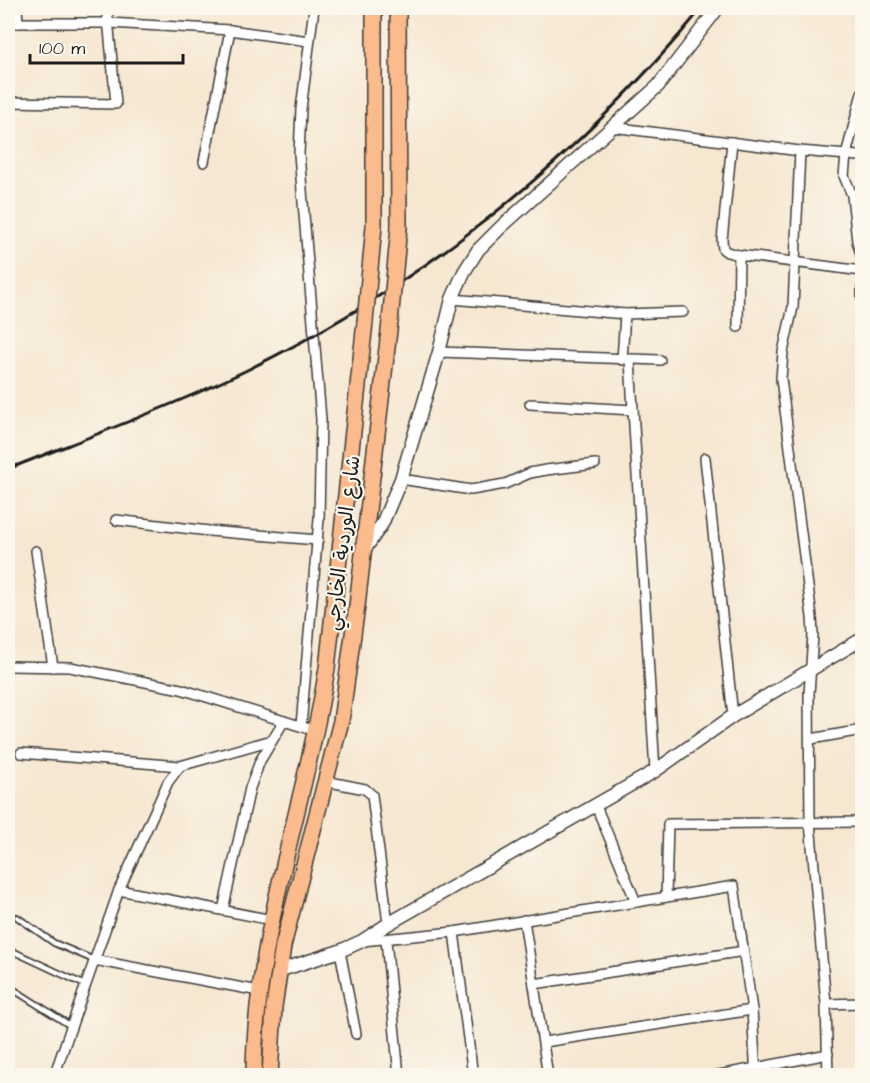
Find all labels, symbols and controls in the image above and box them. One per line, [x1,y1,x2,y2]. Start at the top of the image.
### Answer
scale bar [30,27,183,65]
text: 100 m [39,36,85,61]
street label: شارع الوردية الخارجي [318,454,371,632]

